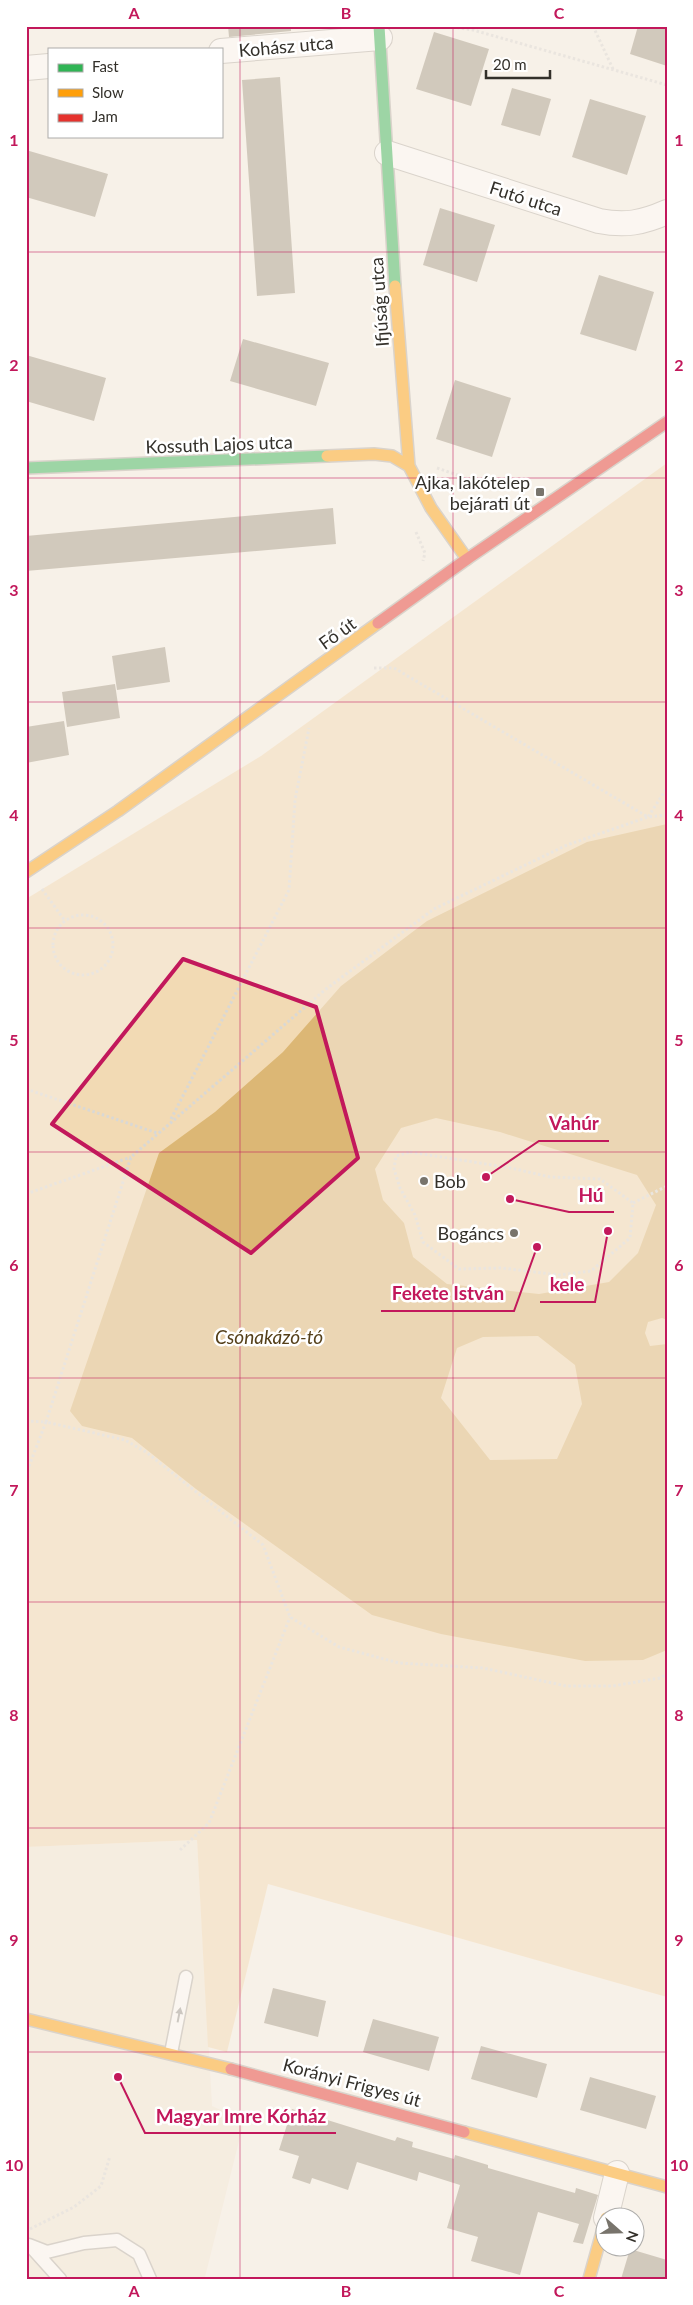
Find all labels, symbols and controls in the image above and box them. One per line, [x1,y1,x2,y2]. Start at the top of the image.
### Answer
text: A [127,3,140,22]
text: B [341,3,351,22]
text: C [554,3,565,22]
street label: Kohász utca [238,31,334,61]
legend [48,48,222,138]
scale bar [486,48,549,80]
text: 20 m [493,55,527,73]
text: Fast [92,57,119,75]
text: Slow [92,83,124,101]
text: Jam [92,107,118,125]
text: 1 [9,130,19,149]
text: 1 [674,130,684,149]
street label: Futó utca [487,176,565,220]
street label: Ifjúság utca [365,256,393,348]
text: 2 [9,355,19,374]
text: 2 [674,355,684,374]
street label: Kossuth Lajos utca [145,430,293,458]
place label: Ajka, lakótelep bejárati út [415,471,531,514]
marker: Ajka, lakótelep bejárati út [534,486,546,498]
text: 3 [9,580,19,599]
text: 3 [674,580,684,599]
street label: Fő út [314,612,360,654]
text: 4 [9,805,19,824]
text: 4 [674,805,684,824]
text: 5 [9,1030,19,1049]
text: 5 [674,1030,684,1049]
callout: Vahúr [539,1107,609,1141]
text: Vahúr [548,1111,600,1134]
place label: Bob [434,1170,466,1192]
marker: Bob [418,1175,430,1187]
callout: Hú [569,1178,614,1212]
text: Hú [578,1183,604,1206]
place label: Bogáncs [438,1222,504,1244]
marker: Bogáncs [508,1227,520,1239]
text: 6 [9,1255,19,1274]
text: 6 [674,1255,684,1274]
callout: kele [540,1268,595,1302]
text: kele [550,1272,584,1295]
callout: Fekete István [381,1277,514,1311]
text: Fekete István [392,1281,504,1304]
water label: Csónakázó-tó [215,1325,323,1348]
text: 7 [9,1480,19,1499]
text: 7 [674,1480,684,1499]
text: 8 [9,1705,19,1724]
text: 8 [674,1705,684,1724]
text: 9 [9,1930,19,1949]
text: 9 [674,1930,684,1949]
one-way arrow [175,2006,183,2022]
street label: Korányi Frigyes út [281,2053,424,2111]
callout: Magyar Imre Kórház [145,2099,336,2133]
text: Magyar Imre Kórház [156,2104,327,2127]
text: 10 [5,2155,23,2174]
text: 10 [670,2155,688,2174]
north arrow [596,2208,646,2258]
text: N [623,2229,643,2245]
text: A [127,2281,140,2300]
text: B [341,2281,351,2300]
text: C [554,2281,565,2300]

